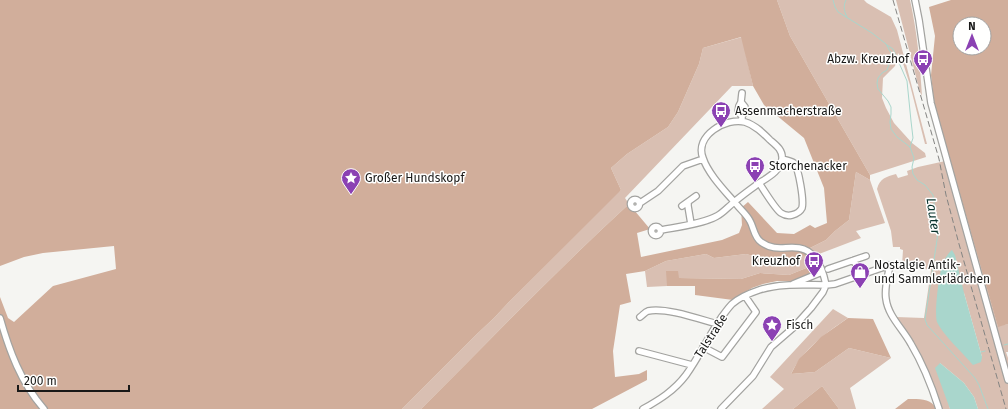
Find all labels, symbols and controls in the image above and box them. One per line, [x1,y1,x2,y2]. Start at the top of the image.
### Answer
north arrow [952,16,992,56]
text: N [968,20,976,33]
bus stop icon: Abzw. Kreuzhof [912,48,934,76]
place label: Abzw. Kreuzhof [827,52,910,66]
bus stop icon: Assenmacherstraße [710,100,732,128]
place label: Assenmacherstraße [735,104,841,118]
bus stop icon: Storchenacker [744,155,766,183]
place label: Storchenacker [769,159,847,173]
place icon: Großer Hundskopf [340,167,362,195]
place label: Großer Hundskopf [365,171,465,185]
water label: Lauter [924,197,944,236]
bus stop icon: Kreuzhof [803,250,825,278]
place label: Kreuzhof [752,254,801,268]
place label: Nostalgie Antik- und Sammlerlädchen [874,258,990,286]
shop icon: Nostalgie Antik- und Sammlerlädchen [849,261,871,289]
street label: Talstraße [692,311,730,361]
place icon: Fisch [761,314,783,342]
place label: Fisch [786,318,813,332]
scale bar [18,367,129,393]
text: 200 m [24,374,57,388]

